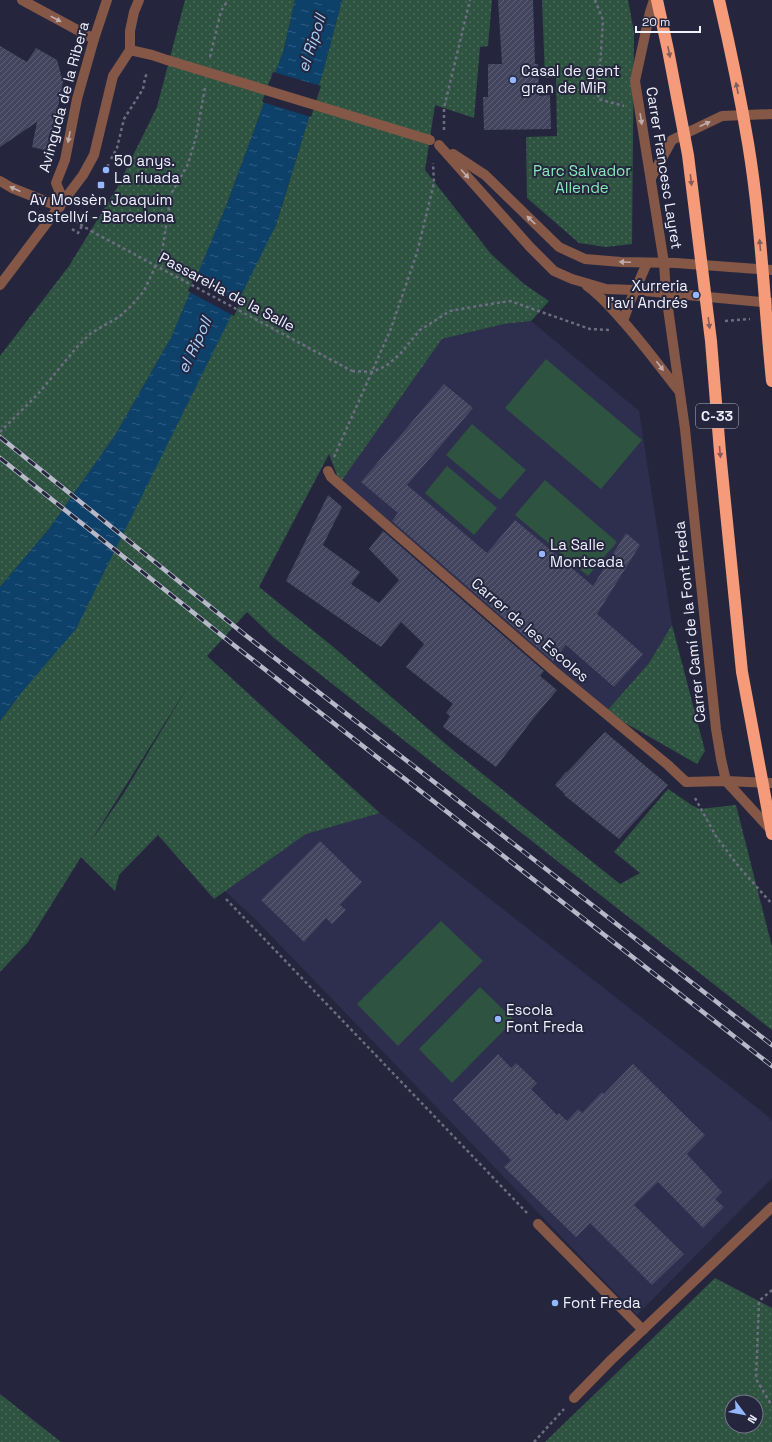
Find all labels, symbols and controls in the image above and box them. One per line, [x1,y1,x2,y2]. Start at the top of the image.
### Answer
scale bar [636,8,700,34]
water label: el Ripoll [292,10,331,75]
text: 20 m [642,14,670,30]
one-way arrow [50,15,62,22]
street label: Avinguda de la Ribera [34,19,93,174]
one-way arrow [666,46,672,58]
place label: Casal de gent gran de MiR [521,61,620,97]
marker: Casal de gent gran de MiR [508,75,518,85]
one-way arrow [734,82,740,94]
street label: Carrer Francesc Layret [642,85,687,251]
one-way arrow [638,113,644,126]
one-way arrow [700,121,711,127]
one-way arrow [66,131,72,143]
place label: 50 anys. La riuada [114,151,180,187]
park label: Parc Salvador Allende [533,161,631,197]
marker: 50 anys. La riuada [101,165,111,175]
one-way arrow [461,169,470,179]
one-way arrow [687,174,694,186]
marker: Av Mossèn Joaquim Castellví - Barcelona [96,180,106,190]
one-way arrow [9,186,21,192]
place label: Av Mossèn Joaquim Castellví - Barcelona [28,190,175,226]
one-way arrow [526,215,536,225]
one-way arrow [756,239,763,251]
street label: Passarel·la de la Salle [156,248,299,336]
one-way arrow [618,259,631,265]
place label: Xurreria l'avi Andrés [607,276,688,312]
marker: Xurreria l'avi Andrés [691,290,701,300]
water label: el Ripoll [172,312,217,377]
one-way arrow [706,317,712,329]
one-way arrow [656,361,664,372]
road number: C-33 [696,404,738,428]
one-way arrow [716,446,723,458]
street label: Carrer Camí de la Font Freda [669,520,710,724]
place label: La Salle Montcada [550,535,624,571]
marker: La Salle Montcada [537,549,547,559]
street label: Carrer de les Escoles [468,573,593,686]
place label: Escola Font Freda [506,1000,584,1036]
marker: Escola Font Freda [493,1014,503,1024]
place label: Font Freda [563,1293,641,1312]
marker: Font Freda [550,1298,560,1308]
north arrow [724,1394,764,1434]
text: N [745,1412,760,1426]

